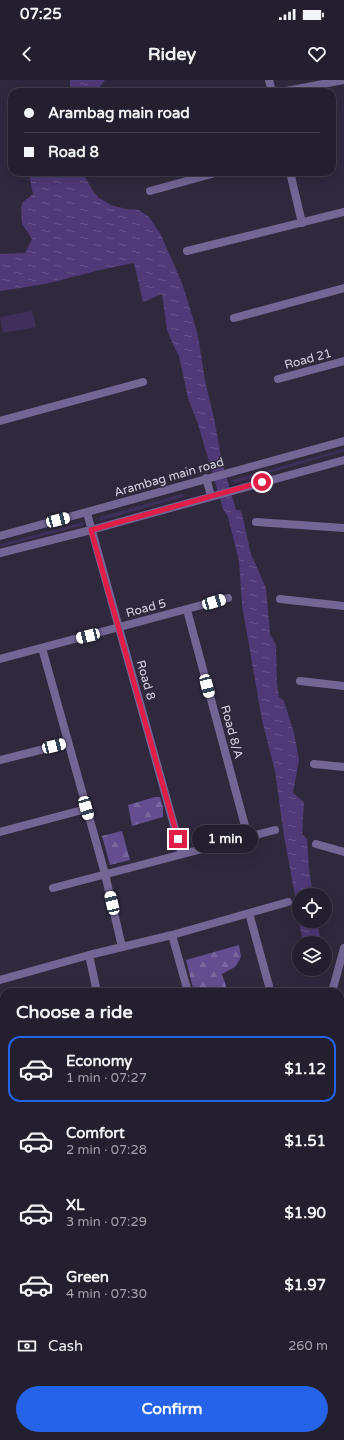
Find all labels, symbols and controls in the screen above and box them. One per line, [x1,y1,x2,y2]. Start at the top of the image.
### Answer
text: 07:25 [20,5,62,23]
icon: back [16,43,38,65]
text: Ridey [148,43,196,65]
icon: heart [306,43,328,65]
text: Arambag main road [48,104,190,122]
text: Road 8 [48,143,99,161]
street label: Road 21 [283,346,333,372]
street label: Arambag main road [113,455,225,499]
route start [253,473,271,491]
car [45,511,71,529]
car [201,593,227,611]
street label: Road 5 [124,596,168,620]
car [75,627,101,645]
street label: Road 8 [134,658,158,702]
car [198,673,216,699]
street label: Road 8/A [218,704,246,760]
car [41,737,67,755]
car [77,795,95,821]
callout: 1 min [192,825,258,853]
route end [169,830,187,848]
text: 1 min [208,831,242,847]
map controls [292,888,332,976]
button: locate [292,888,332,928]
car [103,890,121,916]
button: layers [292,936,332,976]
text: Choose a ride [16,1001,133,1023]
icon: car [18,1051,54,1087]
text: Economy [66,1052,132,1070]
text: $1.12 [285,1060,326,1078]
text: 1 min · 07:27 [66,1070,147,1086]
icon: car [18,1123,54,1159]
text: Comfort [66,1124,125,1142]
text: $1.51 [285,1132,326,1150]
text: 2 min · 07:28 [66,1142,147,1158]
icon: car [18,1195,54,1231]
text: XL [66,1196,85,1214]
text: $1.90 [285,1204,326,1222]
text: 3 min · 07:29 [66,1214,147,1230]
icon: car [18,1267,54,1303]
text: Green [66,1268,109,1286]
text: $1.97 [285,1276,326,1294]
text: 4 min · 07:30 [66,1286,147,1302]
icon: cash [16,1335,38,1357]
text: Cash [48,1337,83,1355]
text: 260 m [288,1338,328,1354]
button: Confirm [16,1386,328,1432]

